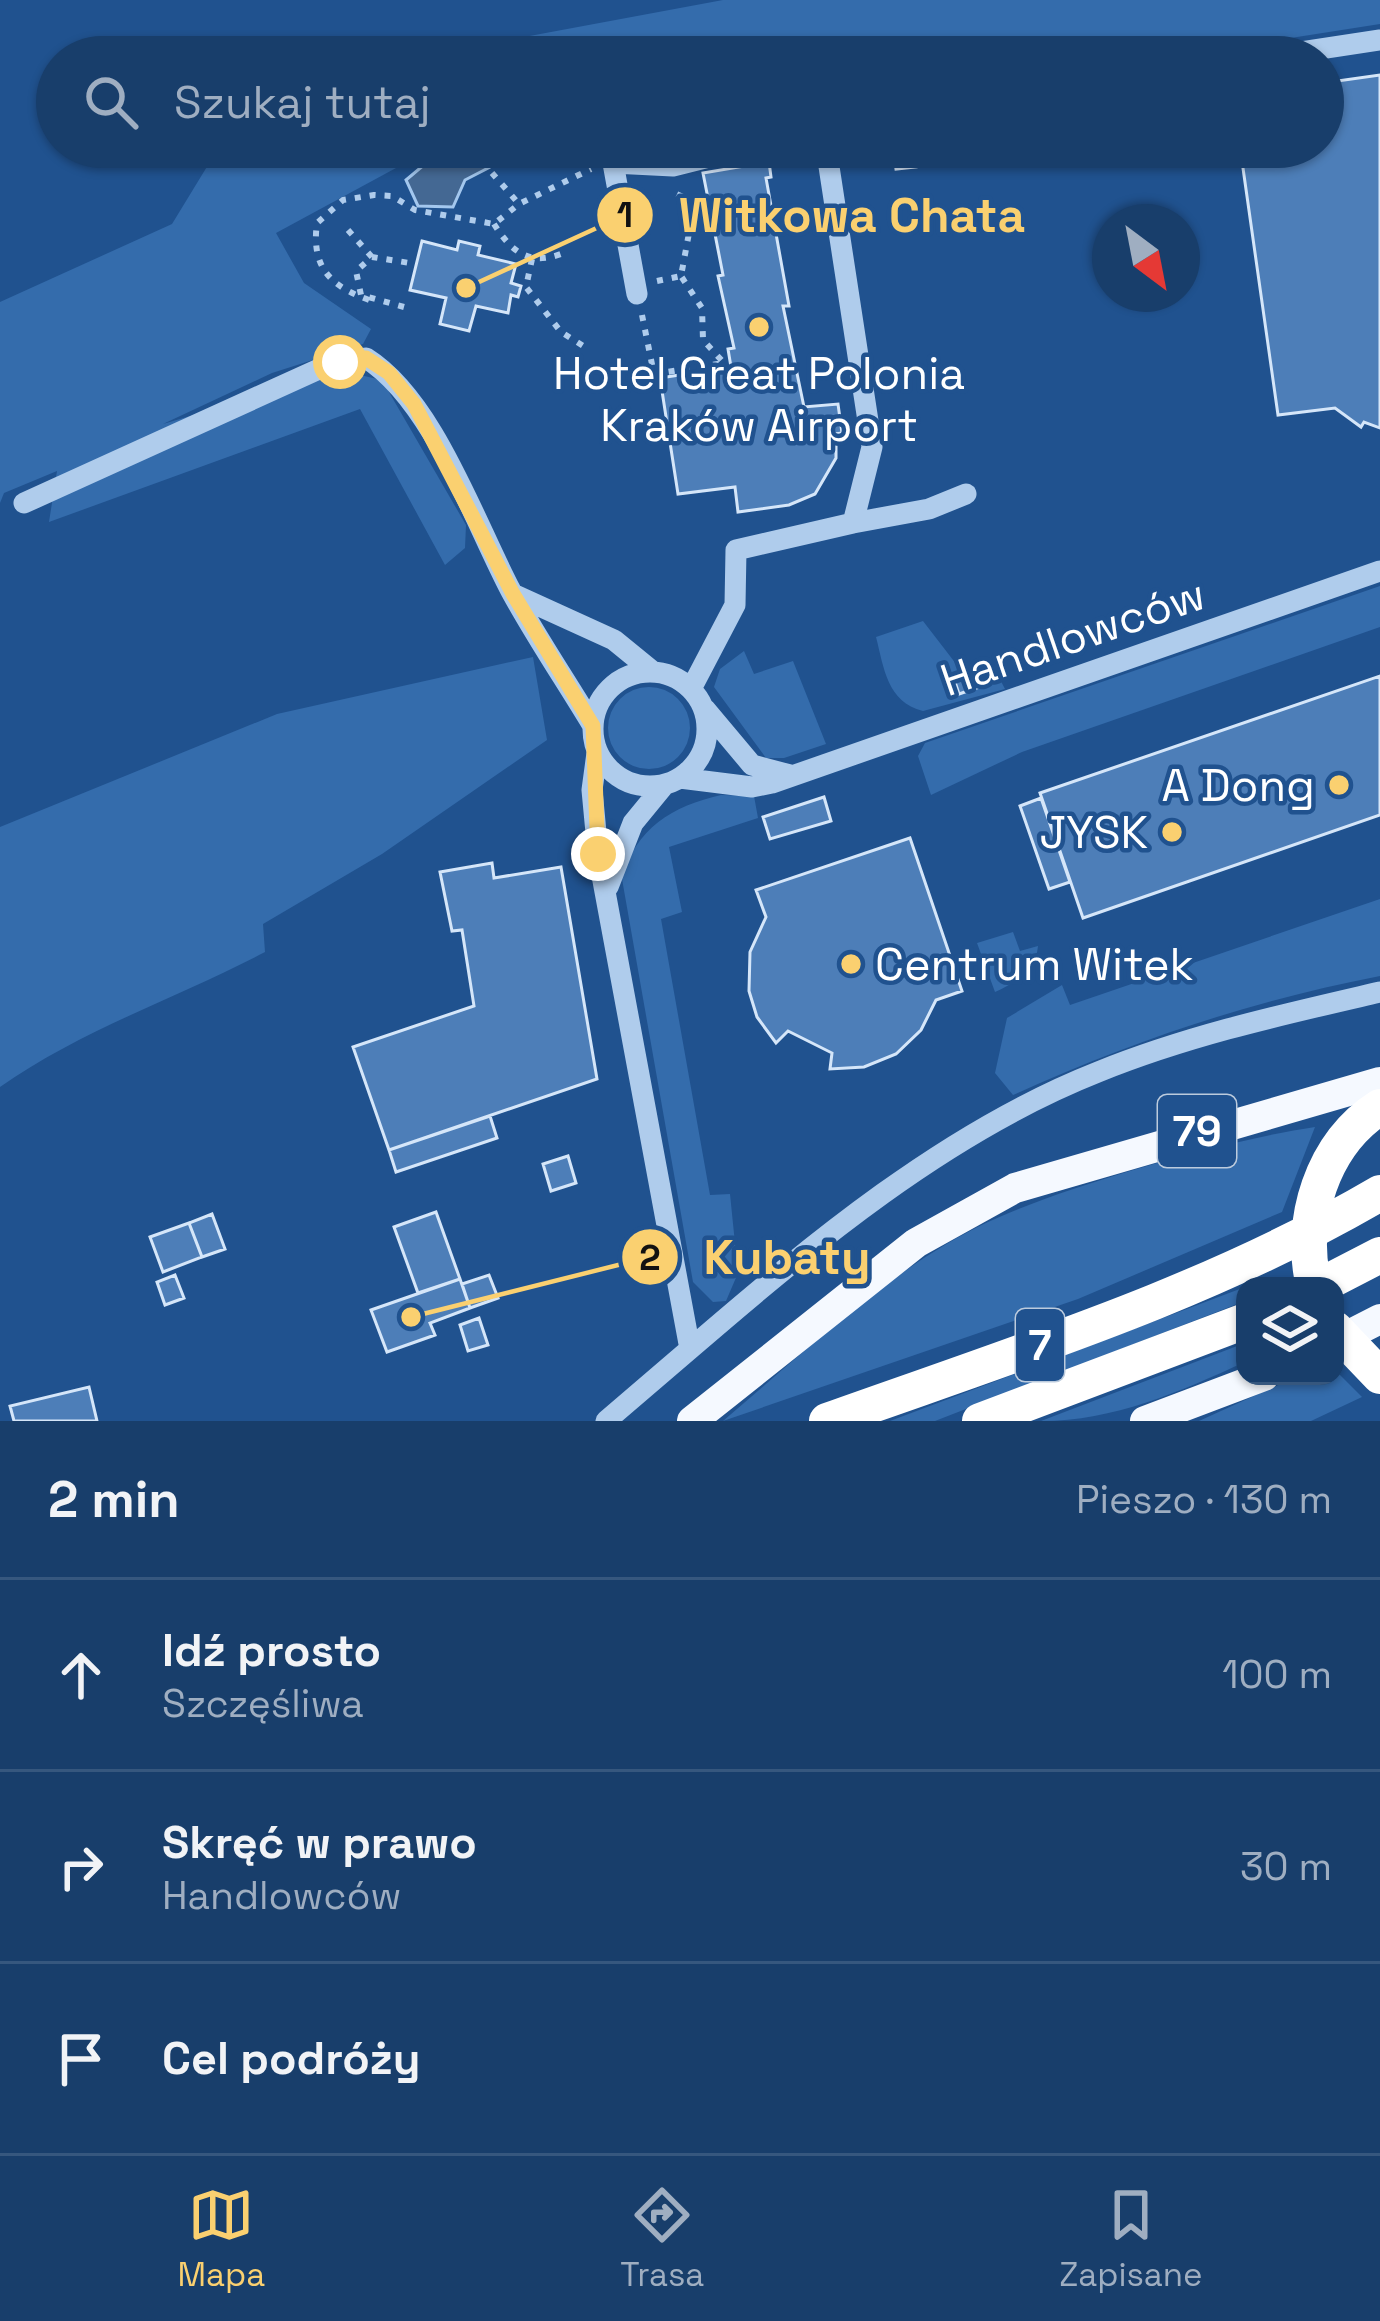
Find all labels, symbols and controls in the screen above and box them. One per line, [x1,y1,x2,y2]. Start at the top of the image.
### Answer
search box [36,36,1344,168]
icon: search [78,69,144,135]
text: Szukaj tutaj [174,74,431,131]
callout: Witkowa Chata [595,173,1049,257]
text: Witkowa Chata [679,185,1025,246]
text: 1 [617,192,633,238]
north arrow [1092,204,1200,312]
marker: Hotel Great Polonia Kraków Airport [746,314,772,340]
route start [313,335,367,389]
place label: Hotel Great Polonia Kraków Airport [553,345,965,454]
street label: Handlowców [933,565,1213,709]
place label: A Dong [1162,757,1315,814]
marker: A Dong [1326,772,1352,798]
place label: JYSK [1040,804,1148,861]
marker: JYSK [1159,819,1185,845]
route end [571,827,625,881]
place label: Centrum Witek [875,936,1194,993]
marker: Centrum Witek [838,951,864,977]
road number: 79 [1158,1095,1236,1167]
callout: Kubaty [620,1215,895,1299]
text: Kubaty [703,1227,871,1288]
text: 2 [639,1235,661,1281]
map controls [1236,1277,1344,1385]
button: layers [1236,1277,1344,1385]
road number: 7 [1016,1309,1064,1381]
text: 2 min [48,1467,180,1532]
text: Pieszo · 130 m [1076,1475,1332,1524]
text: Idź prosto [162,1622,381,1679]
icon: ahead [48,1642,114,1708]
text: 100 m [1222,1650,1332,1699]
text: Szczęśliwa [162,1679,364,1728]
text: Skręć w prawo [162,1814,477,1871]
icon: right [48,1834,114,1900]
text: 30 m [1240,1842,1332,1891]
text: Handlowców [162,1871,401,1920]
icon: arrive [48,2026,114,2092]
text: Cel podróży [162,2030,421,2087]
tab: Mapa [178,2182,265,2296]
tab: Trasa [620,2182,704,2296]
tab: Zapisane [1059,2182,1202,2296]

